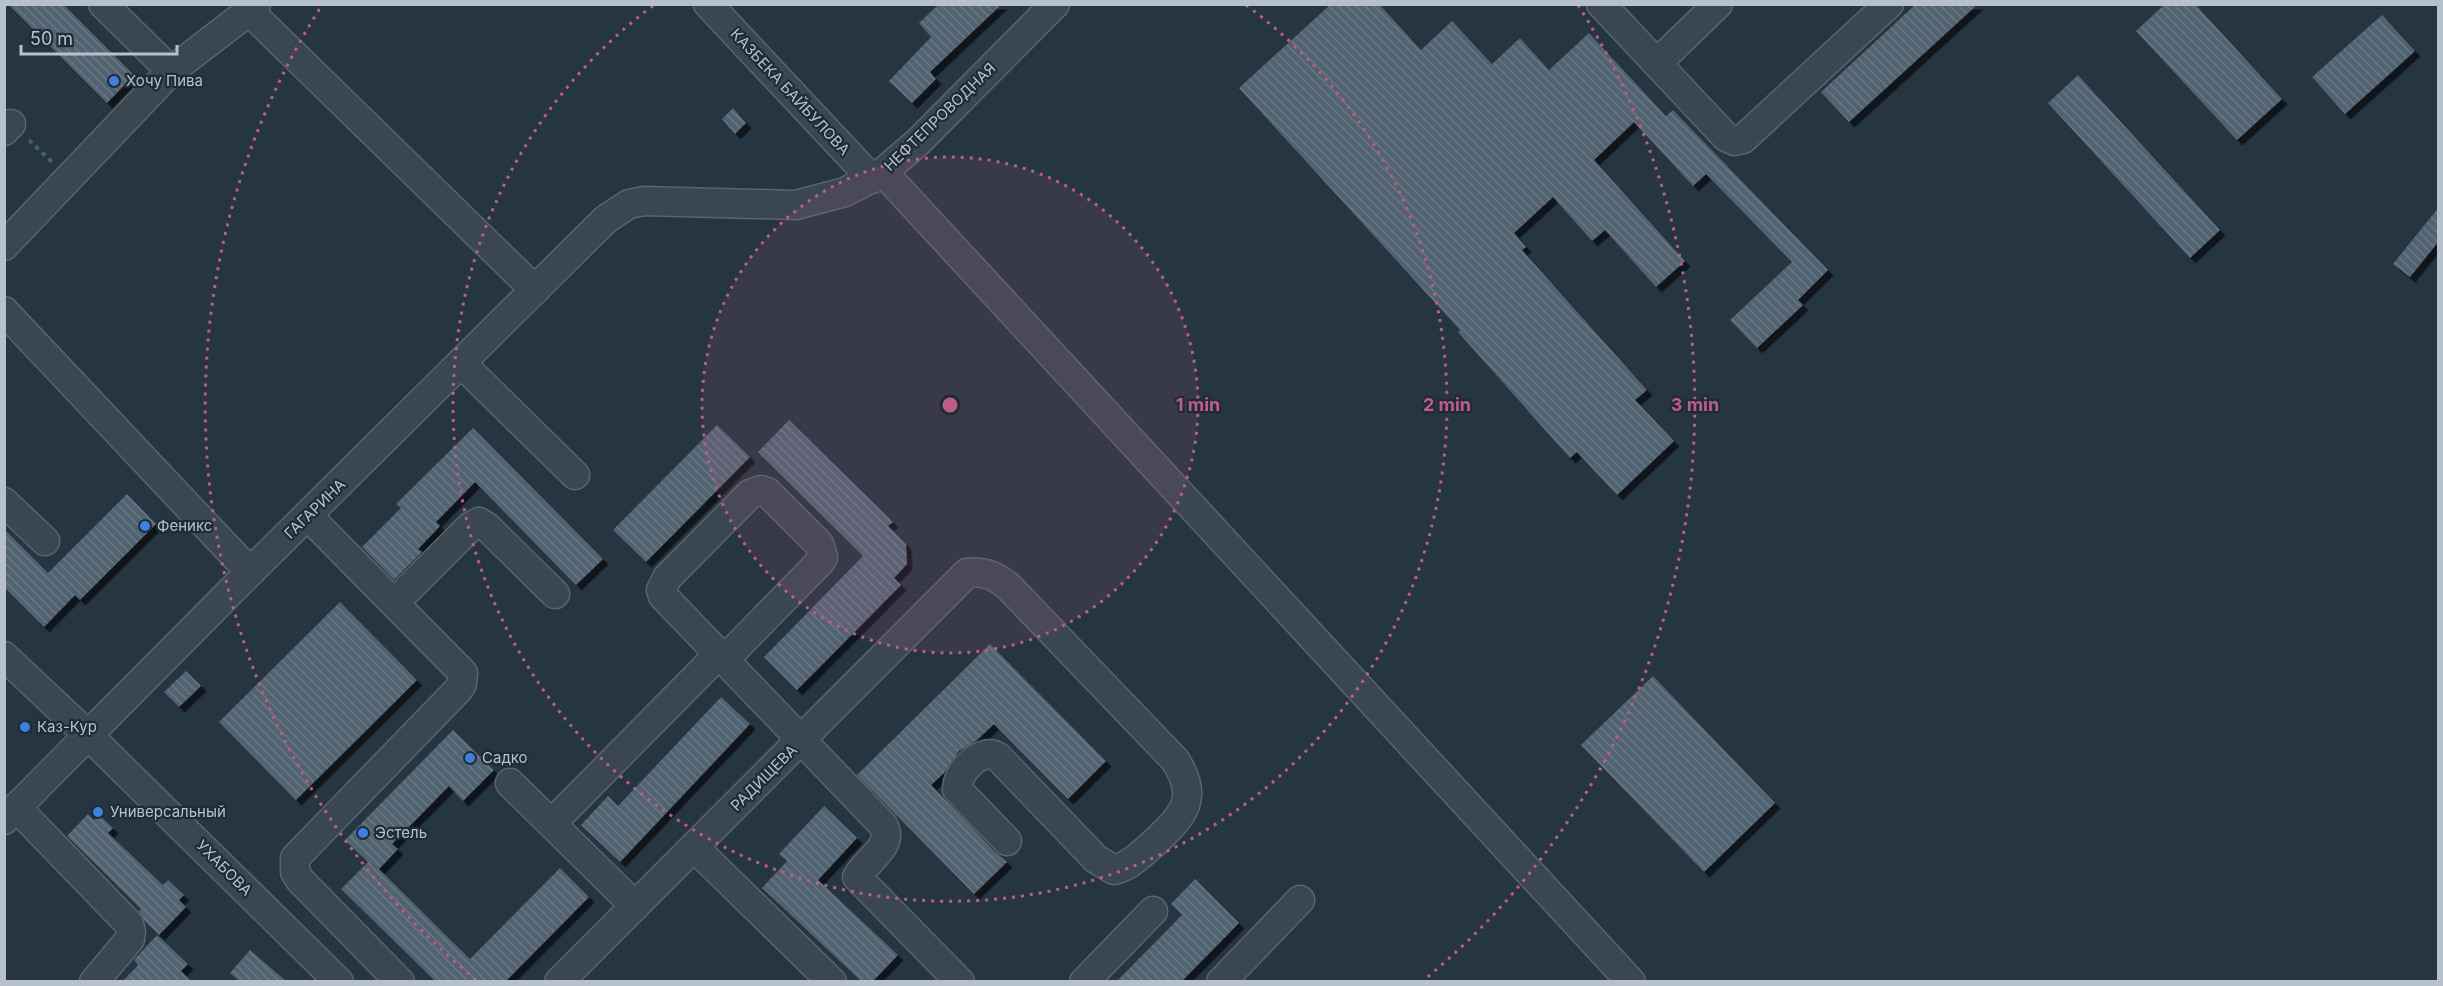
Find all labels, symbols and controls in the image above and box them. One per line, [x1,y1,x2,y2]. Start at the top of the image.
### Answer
scale bar [21,18,177,56]
street label: КАЗБЕКА БАЙБУЛОВА [727,24,854,159]
text: 50 m [30,28,73,49]
street label: НЕФТЕПРОВОДНАЯ [880,58,999,175]
place label: Хочу Пива [126,71,203,90]
marker: Хочу Пива [107,74,121,88]
text: 1 min [1176,394,1220,415]
text: 2 min [1423,394,1471,415]
text: 3 min [1671,394,1719,415]
centre of rings [940,395,960,415]
street label: ГАГАРИНА [280,475,349,543]
place label: Феникс [157,516,212,535]
marker: Феникс [138,519,152,533]
place label: Каз-Кур [37,717,97,736]
marker: Каз-Кур [18,720,32,734]
street label: РАДИЩЕВА [726,740,801,815]
place label: Садко [482,748,528,767]
marker: Садко [463,751,477,765]
place label: Универсальный [110,802,226,821]
marker: Универсальный [91,805,105,819]
place label: Эстель [375,823,427,842]
marker: Эстель [356,826,370,840]
street label: УХАБОВА [192,836,256,900]

